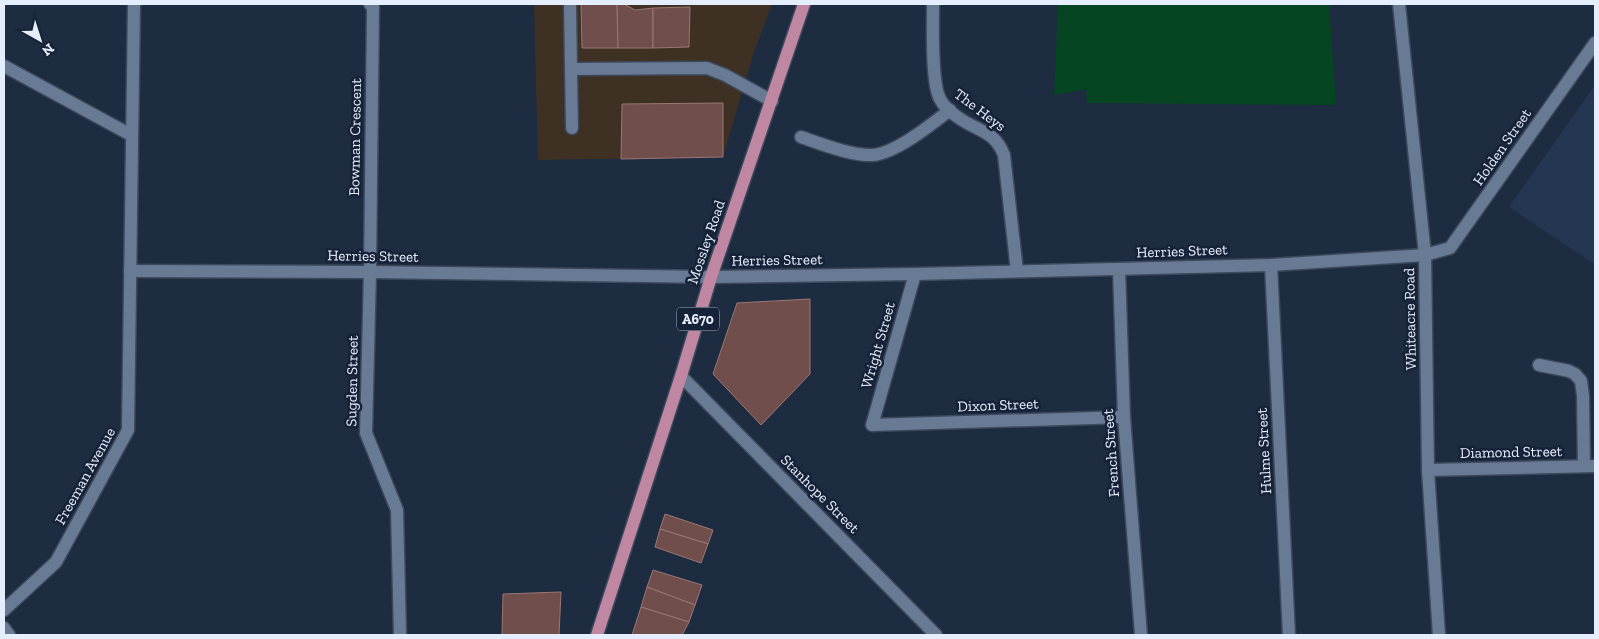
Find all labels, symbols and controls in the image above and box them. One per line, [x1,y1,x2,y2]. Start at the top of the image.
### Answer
north arrow [15,15,65,65]
text: N [38,40,57,60]
street label: Bowman Crescent [345,77,365,196]
street label: The Heys [951,85,1009,135]
street label: Holden Street [1469,105,1535,189]
street label: Mossley Road [683,197,729,286]
street label: Herries Street [1136,240,1228,262]
street label: Herries Street [327,246,419,266]
street label: Herries Street [731,250,823,270]
street label: Whiteacre Road [1400,267,1420,370]
street label: Wright Street [857,299,899,390]
road number: A670 [677,308,719,330]
street label: Sugden Street [342,335,362,427]
street label: Dixon Street [957,395,1039,415]
street label: Hulme Street [1253,407,1275,495]
street label: French Street [1099,408,1123,498]
street label: Freeman Avenue [51,424,119,528]
street label: Diamond Street [1460,442,1563,462]
street label: Stanhope Street [777,451,863,537]

